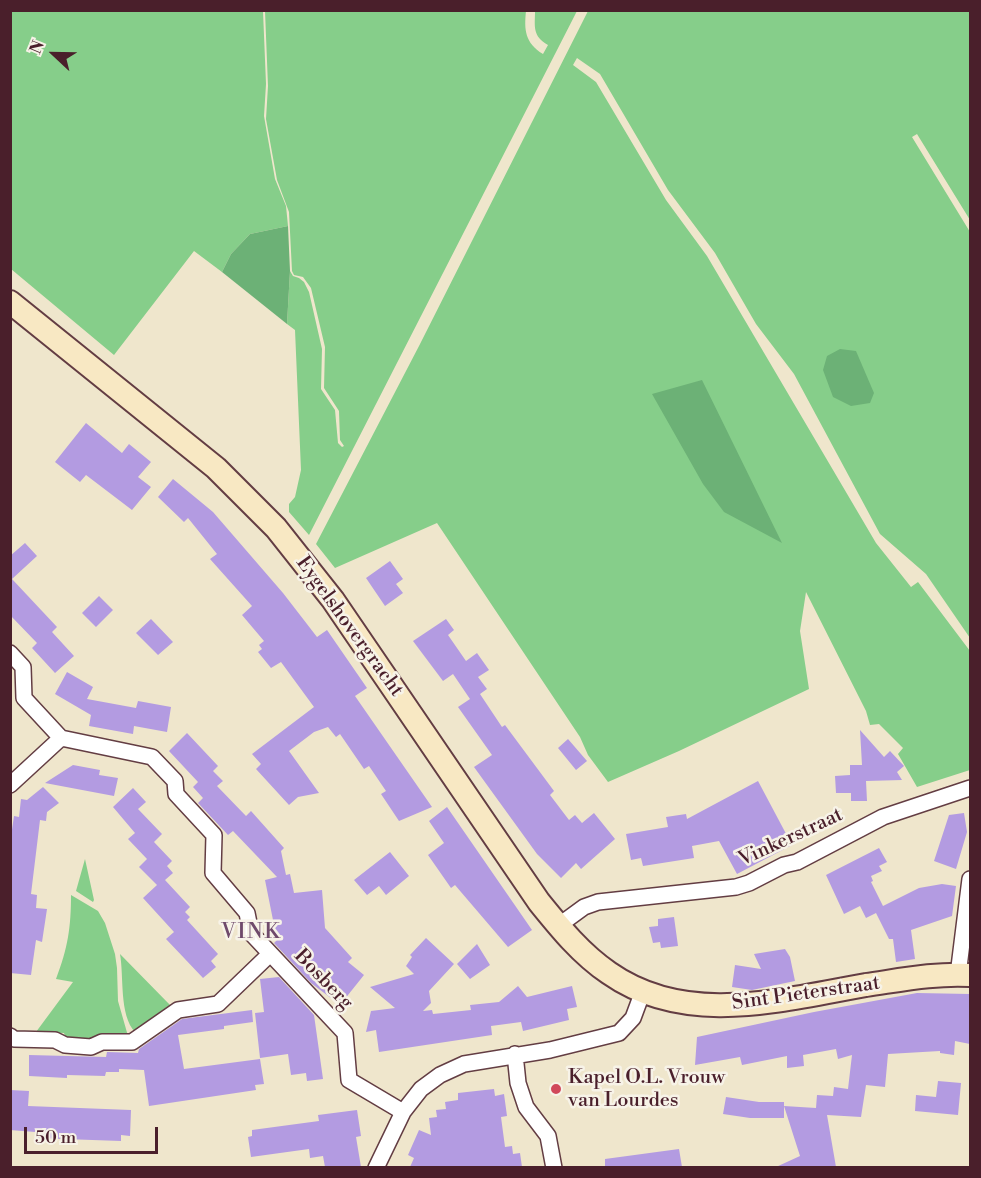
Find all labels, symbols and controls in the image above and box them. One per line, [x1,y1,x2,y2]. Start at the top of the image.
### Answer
north arrow [24,24,84,84]
text: N [26,38,49,57]
street label: Eygelshovergracht [290,552,408,702]
street label: Vinkerstraat [735,803,847,873]
district label: VINK [221,920,281,946]
street label: Bosberg [289,945,357,1015]
street label: Sint Pieterstraat [730,972,882,1016]
place label: Kapel O.L. Vrouw van Lourdes [568,1066,725,1113]
marker: Kapel O.L. Vrouw van Lourdes [549,1082,563,1096]
scale bar [27,1115,160,1153]
text: 50 m [35,1126,76,1149]

